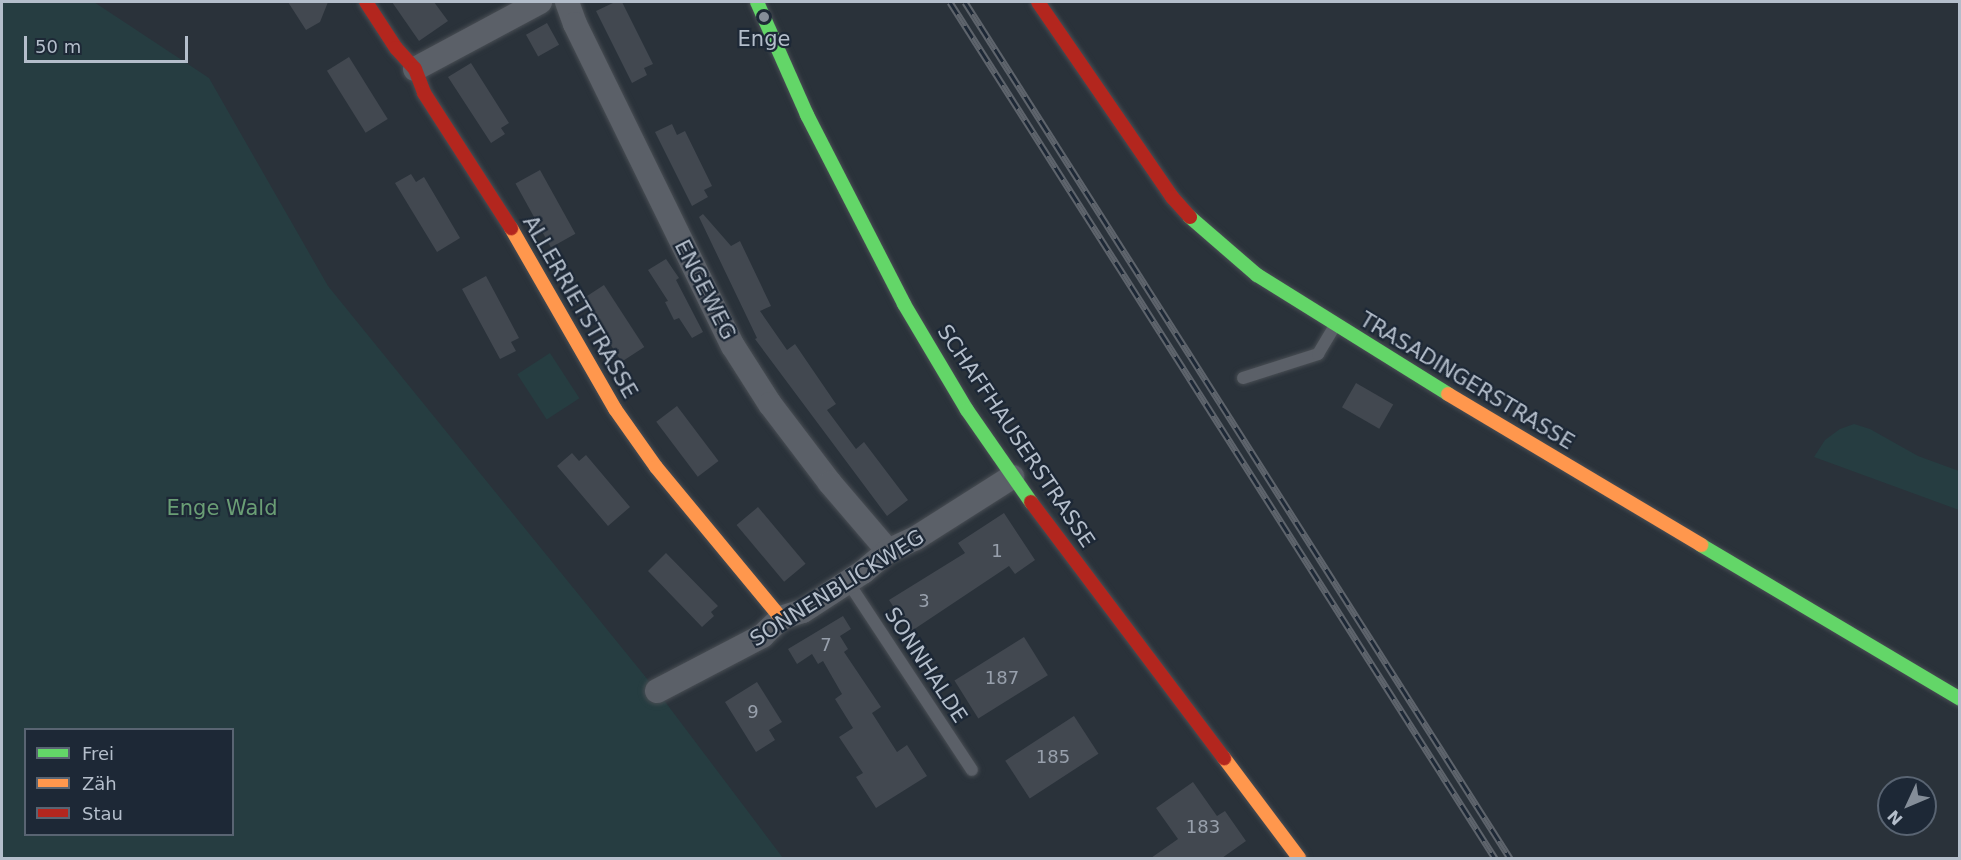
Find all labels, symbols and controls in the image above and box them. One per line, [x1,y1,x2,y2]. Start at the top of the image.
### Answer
marker: Enge [757,10,771,24]
scale bar [27,24,190,62]
place label: Enge [738,26,790,52]
text: 50 m [35,36,81,57]
street label: ALLERRIETSTRASSE [517,211,643,403]
street label: ENGEWEG [669,236,741,344]
street label: TRASADINGERSTRASSE [1355,307,1579,455]
street label: SCHAFFHAUSERSTRASSE [932,320,1100,552]
park label: Enge Wald [167,495,277,521]
street label: SONNENBLICKWEG [745,524,929,652]
house number: 1 [991,540,1003,562]
house number: 3 [918,590,930,612]
street label: SONNHALDE [879,603,973,727]
house number: 7 [820,634,832,656]
house number: 187 [985,667,1019,689]
house number: 9 [747,701,759,723]
legend [24,728,234,836]
text: Frei [82,743,114,764]
house number: 185 [1036,746,1070,768]
text: Zäh [82,773,117,794]
north arrow [1877,776,1937,836]
text: Stau [82,803,123,824]
text: N [1884,806,1907,829]
house number: 183 [1186,816,1220,838]

